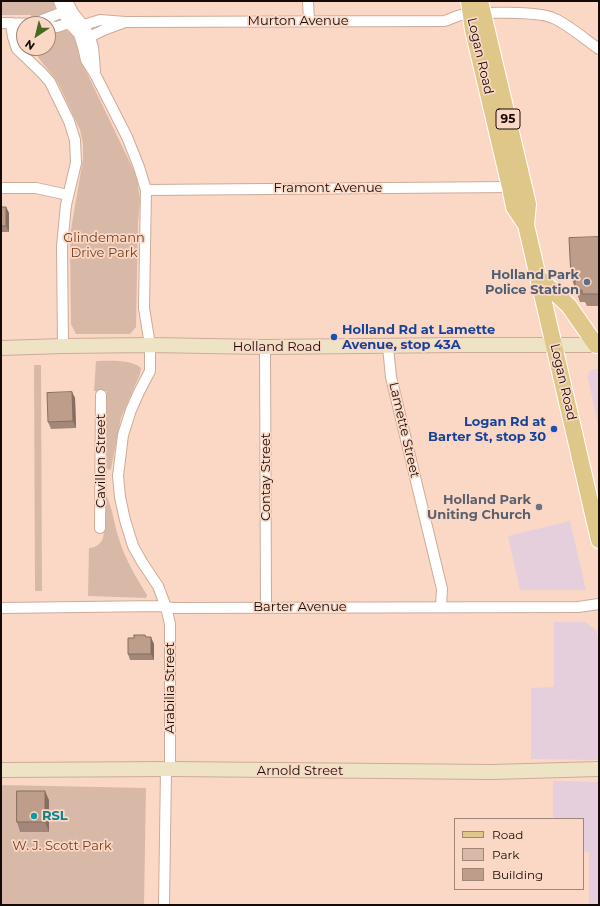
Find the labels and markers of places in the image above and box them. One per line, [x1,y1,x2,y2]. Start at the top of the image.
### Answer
place label: Holland Park Police Station [485,267,579,298]
marker: Holland Park Police Station [582,277,592,287]
place label: Holland Rd at Lamette Avenue, stop 43A [342,322,495,353]
marker: Holland Rd at Lamette Avenue, stop 43A [329,332,339,342]
place label: Logan Rd at Barter St, stop 30 [428,414,546,445]
marker: Logan Rd at Barter St, stop 30 [549,424,559,434]
place label: Holland Park Uniting Church [427,492,531,523]
marker: Holland Park Uniting Church [534,502,544,512]
place label: RSL [42,808,68,824]
marker: RSL [29,811,39,821]

